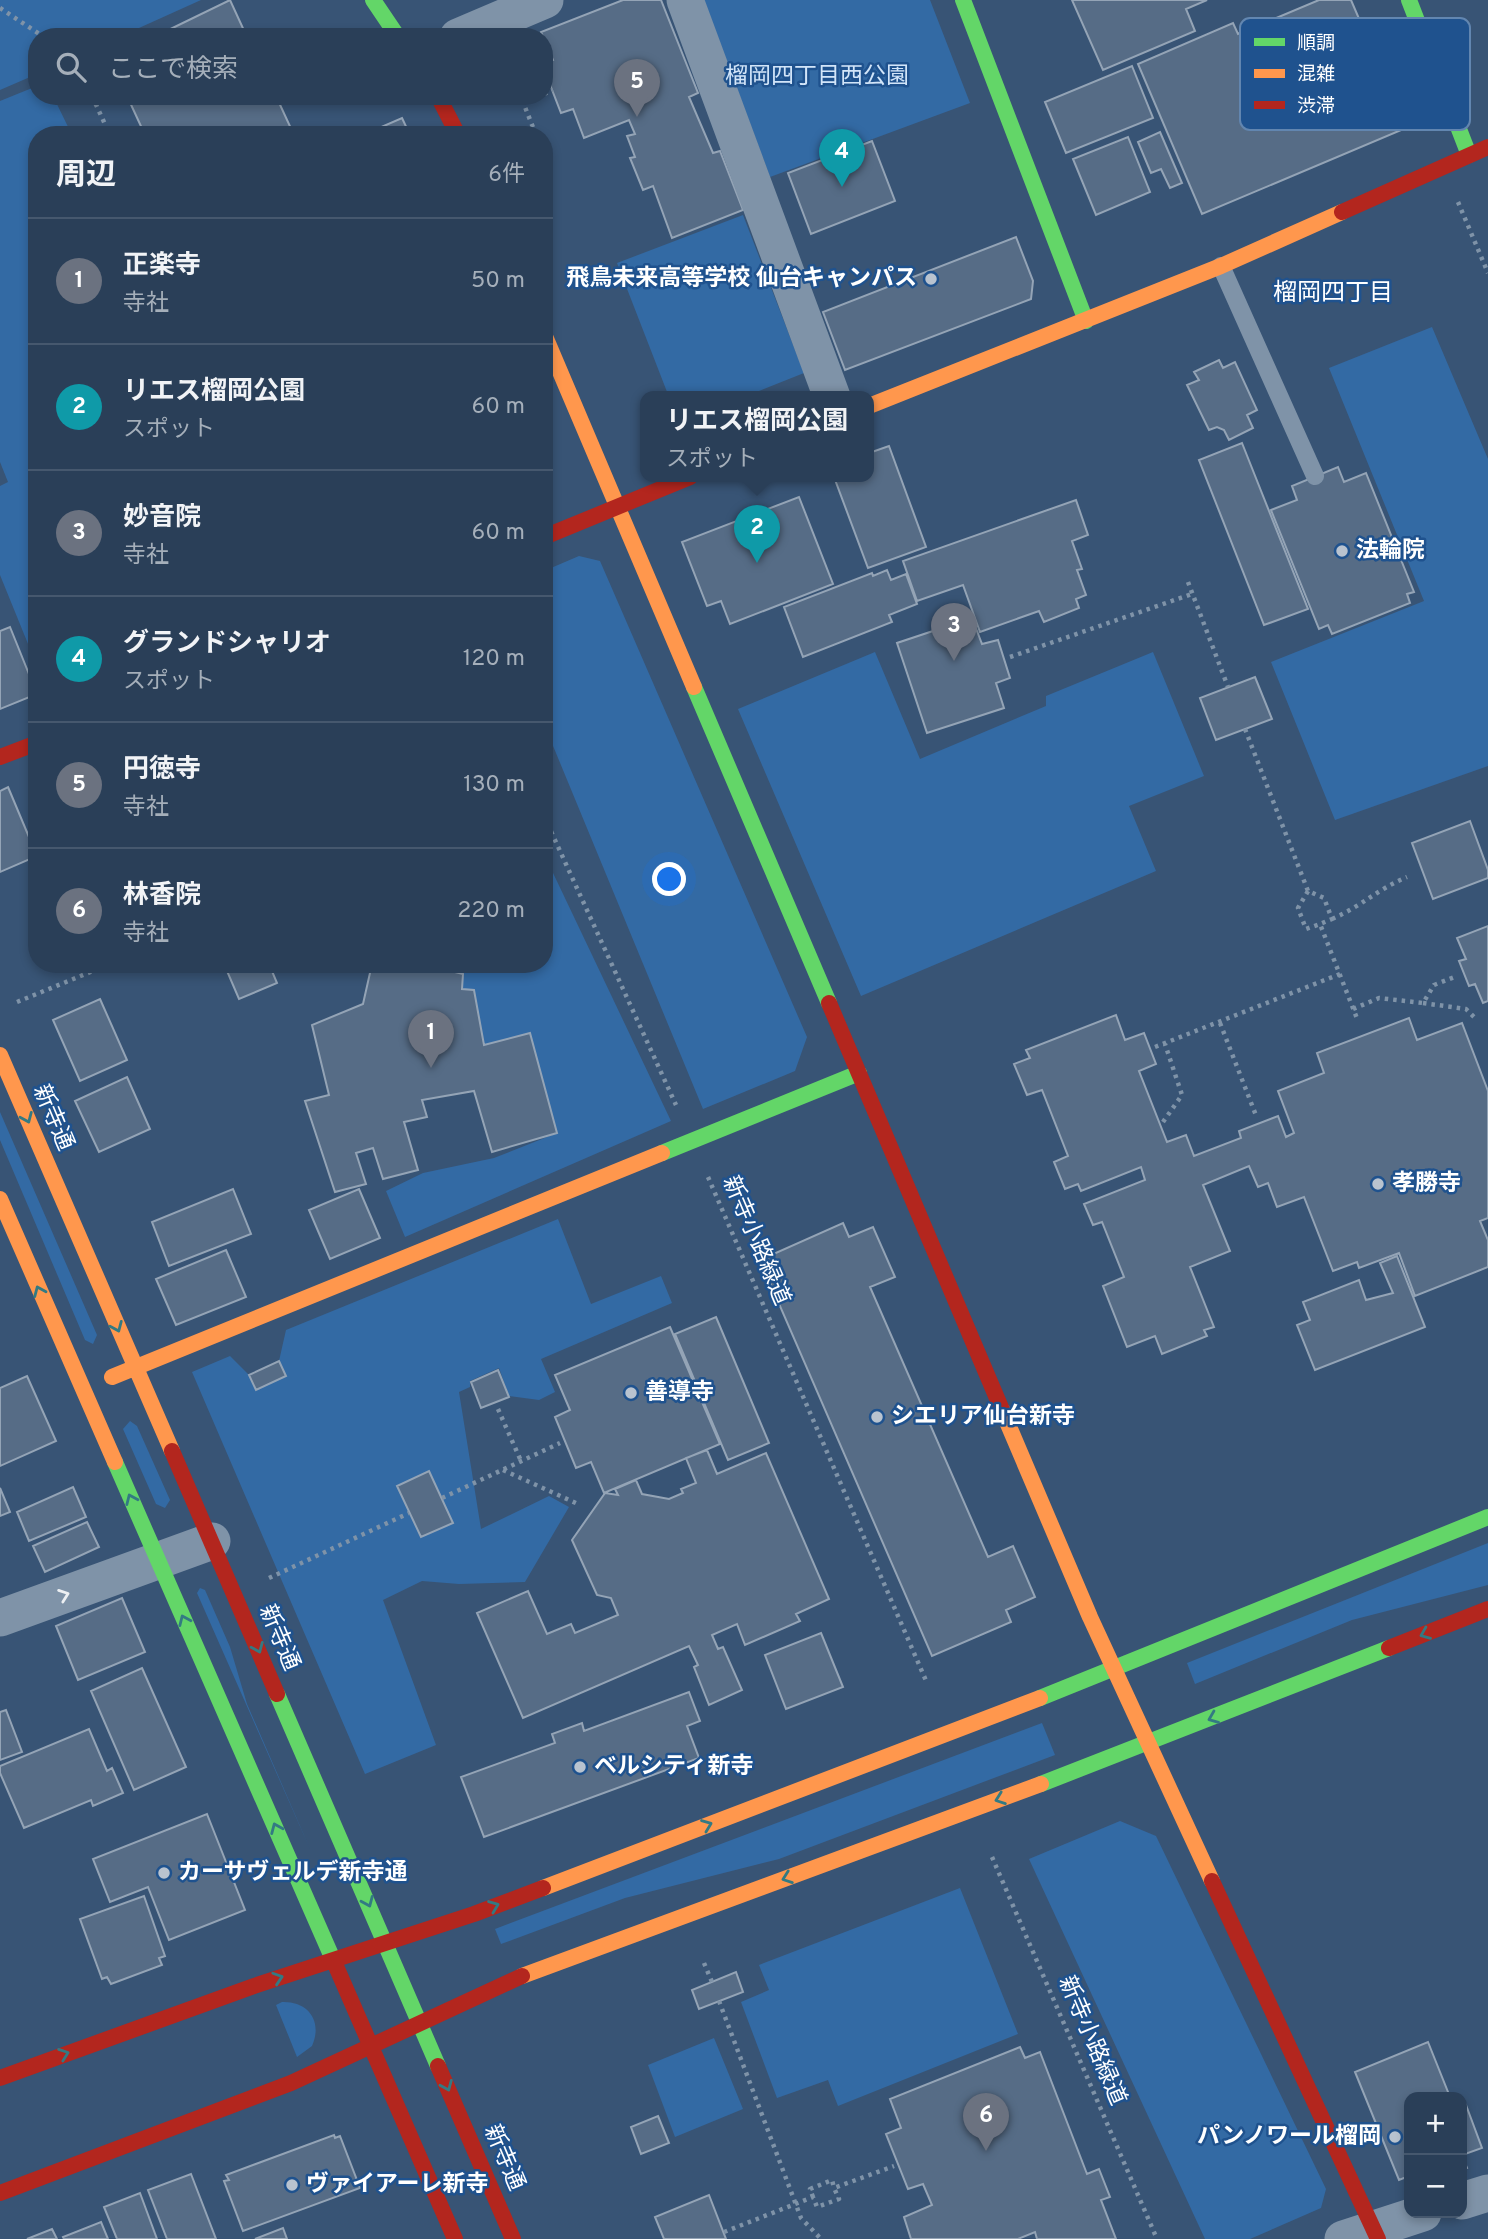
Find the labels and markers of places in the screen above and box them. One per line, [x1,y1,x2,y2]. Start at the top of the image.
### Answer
pin: 5 [614,59,660,117]
pin: 4 [819,129,865,187]
place label: 飛鳥未来高等学校 仙台キャンパス [566,265,917,294]
marker: 飛鳥未来高等学校 仙台キャンパス [923,271,939,287]
pin: 2 [734,505,780,563]
place label: 法輪院 [1356,537,1425,566]
marker: 法輪院 [1334,543,1350,559]
pin: 3 [931,603,977,661]
pin: 1 [408,1010,454,1068]
place label: 孝勝寺 [1392,1170,1461,1199]
marker: 孝勝寺 [1370,1176,1386,1192]
place label: 善導寺 [645,1379,714,1408]
marker: 善導寺 [623,1385,639,1401]
place label: シエリア仙台新寺 [891,1403,1075,1432]
marker: シエリア仙台新寺 [869,1409,885,1425]
place label: ベルシティ新寺 [594,1753,754,1782]
marker: ベルシティ新寺 [572,1759,588,1775]
place label: カーサヴェルデ新寺通 [178,1859,408,1888]
marker: カーサヴェルデ新寺通 [156,1865,172,1881]
pin: 6 [963,2093,1009,2151]
place label: パンノワール榴岡 [1197,2123,1381,2152]
marker: パンノワール榴岡 [1387,2129,1403,2145]
place label: ヴァイアーレ新寺 [306,2171,489,2200]
marker: ヴァイアーレ新寺 [284,2177,300,2193]

